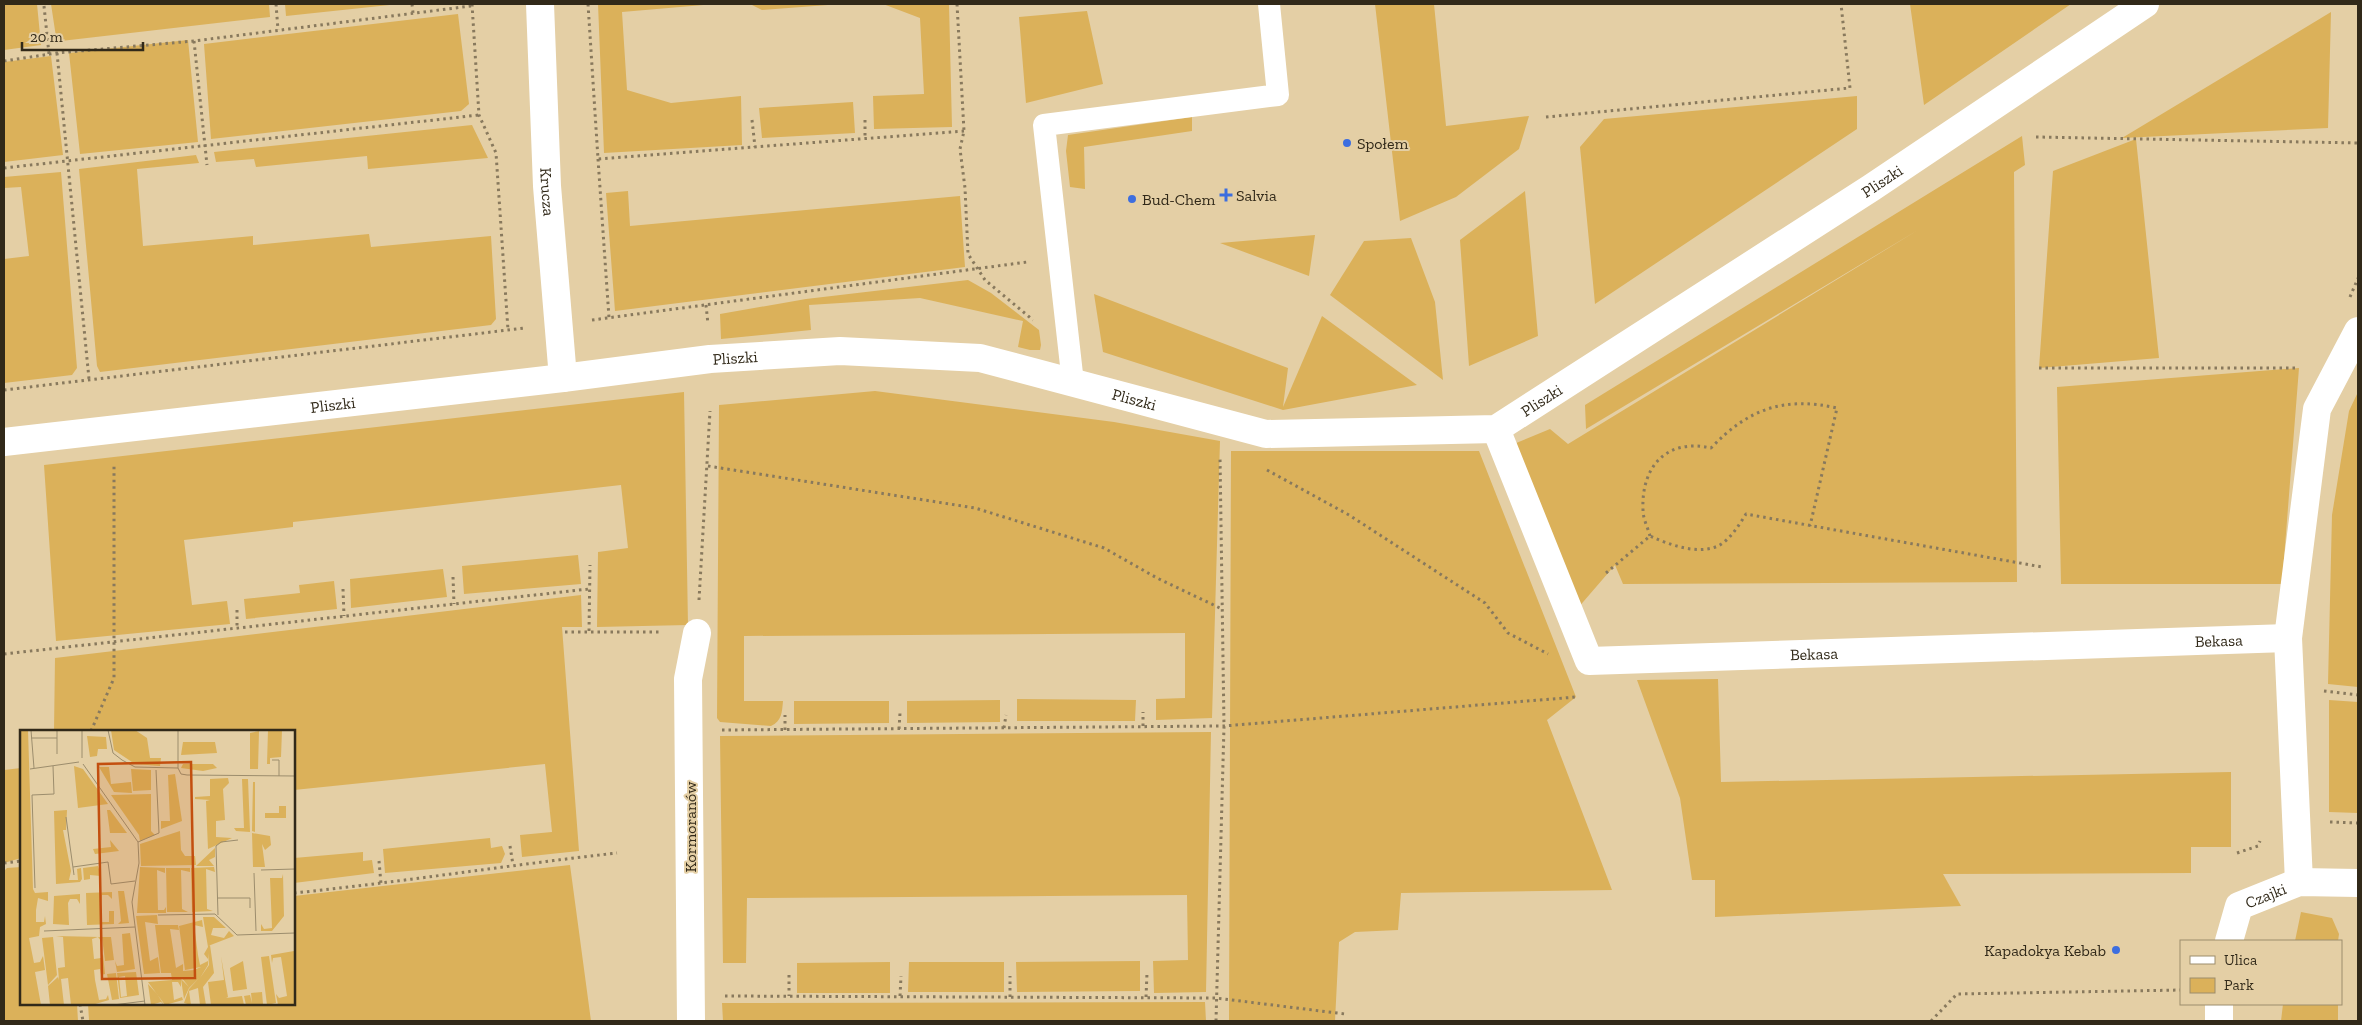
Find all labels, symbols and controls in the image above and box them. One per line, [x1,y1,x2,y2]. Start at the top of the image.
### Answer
scale bar [22,20,144,52]
text: 20 m [30,28,63,46]
place label: Społem [1357,134,1408,153]
marker: Społem [1341,137,1353,149]
street label: Pliszki [1858,160,1907,202]
street label: Krucza [536,167,558,217]
place label: Salvia [1236,186,1277,205]
marker: Salvia [1220,189,1232,201]
place label: Bud-Chem [1142,190,1216,209]
marker: Bud-Chem [1126,193,1138,205]
street label: Pliszki [712,347,759,369]
street label: Pliszki [1517,380,1566,421]
street label: Pliszki [1110,385,1159,415]
street label: Pliszki [309,393,357,417]
street label: Bekasa [2194,630,2243,651]
street label: Bekasa [1790,644,1839,664]
inset map [20,730,295,1005]
street label: Kormoranów [681,781,700,872]
street label: Czajki [2243,879,2289,913]
legend [2180,940,2342,1005]
place label: Kapadokya Kebab [1984,941,2106,960]
marker: Kapadokya Kebab [2110,944,2122,956]
text: Ulica [2224,951,2257,969]
text: Park [2224,976,2254,994]

